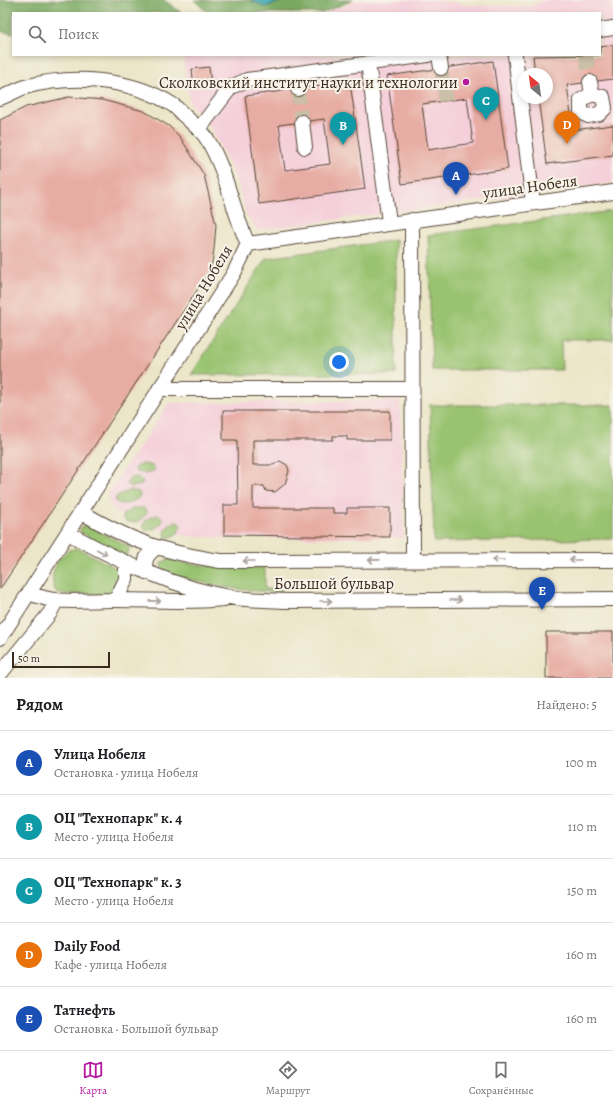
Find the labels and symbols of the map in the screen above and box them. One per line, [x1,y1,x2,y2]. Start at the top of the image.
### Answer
north arrow [517,68,553,104]
place label: Сколковский институт науки и технологии [159,72,458,94]
marker: Сколковский институт науки и технологии [461,77,471,87]
pin: C [473,87,499,120]
pin: D [554,111,580,144]
pin: B [330,112,356,145]
pin: A [443,162,469,195]
street label: улица Нобеля [480,169,579,205]
street label: улица Нобеля [169,241,238,335]
your location [329,352,349,372]
one-way arrow [96,548,108,556]
one-way arrow [368,556,381,564]
one-way arrow [492,556,505,564]
one-way arrow [569,556,582,564]
one-way arrow [243,557,256,565]
street label: Большой бульвар [274,573,394,595]
pin: E [529,577,555,610]
one-way arrow [449,596,462,604]
one-way arrow [148,597,161,605]
one-way arrow [319,597,332,605]
scale bar [12,650,110,669]

